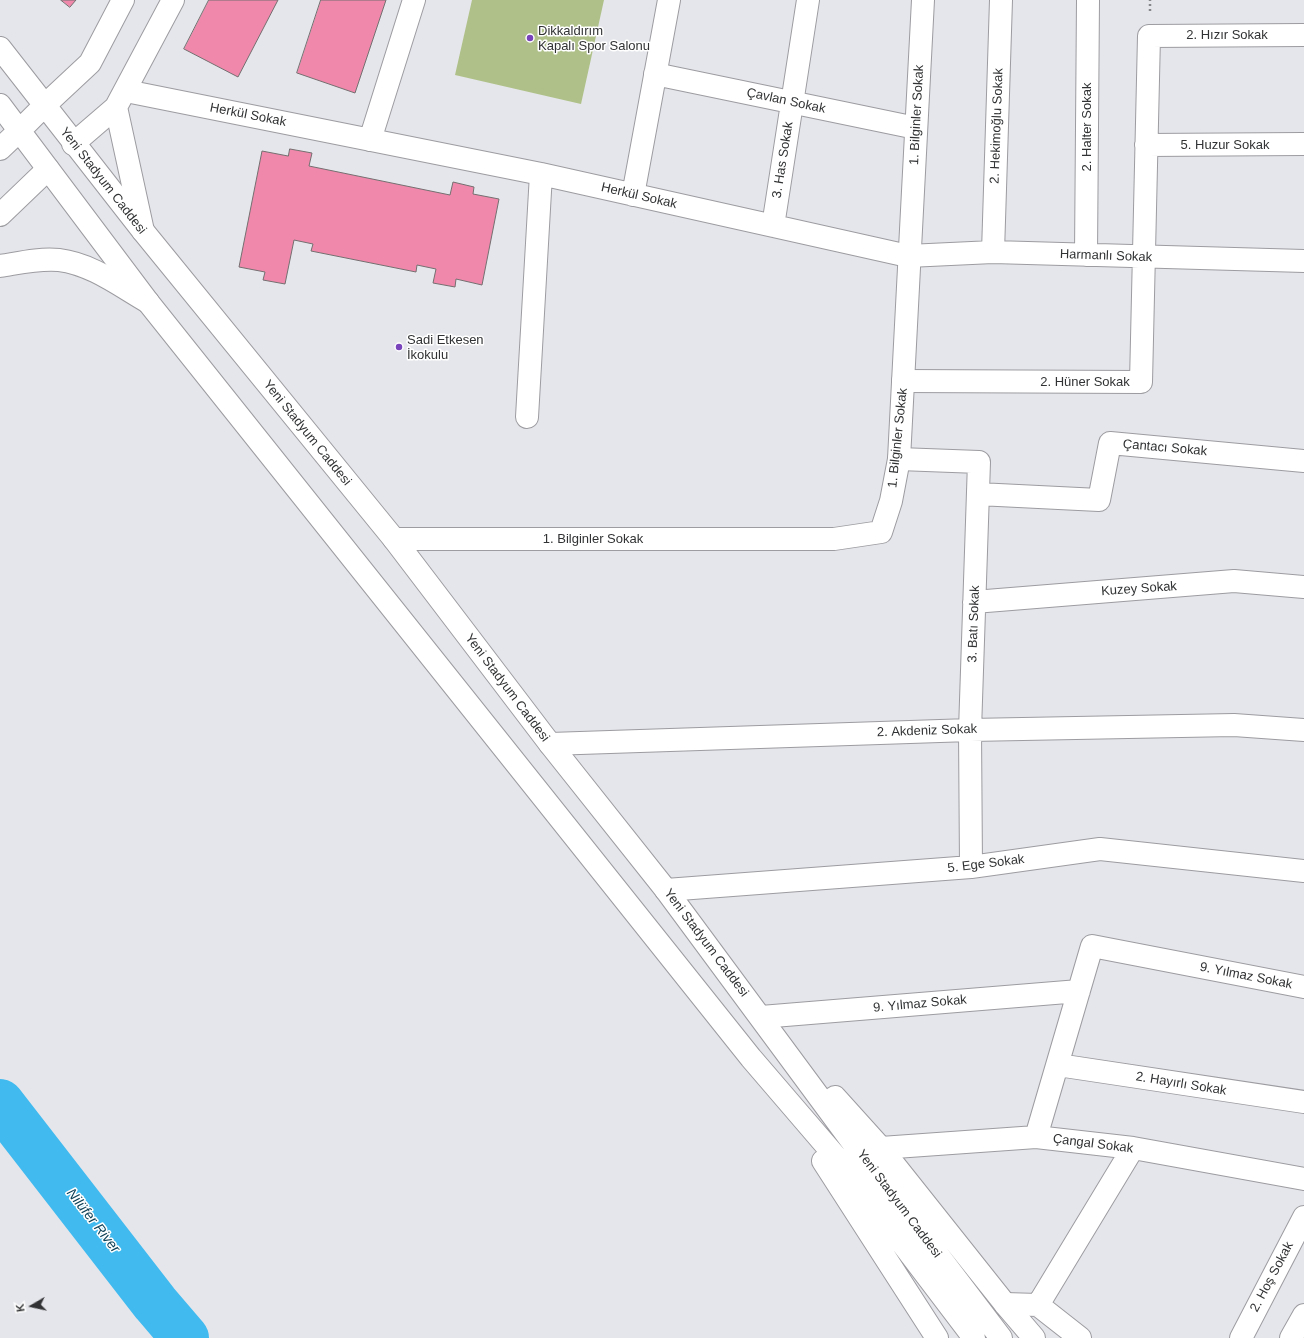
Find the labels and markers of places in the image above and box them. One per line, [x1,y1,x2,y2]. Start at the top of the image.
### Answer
place label: Dikkaldırım Kapalı Spor Salonu [538,23,650,54]
marker: Dikkaldırım Kapalı Spor Salonu [525,33,535,43]
place label: Sadi Etkesen İkokulu [407,332,484,363]
marker: Sadi Etkesen İkokulu [394,342,404,352]

